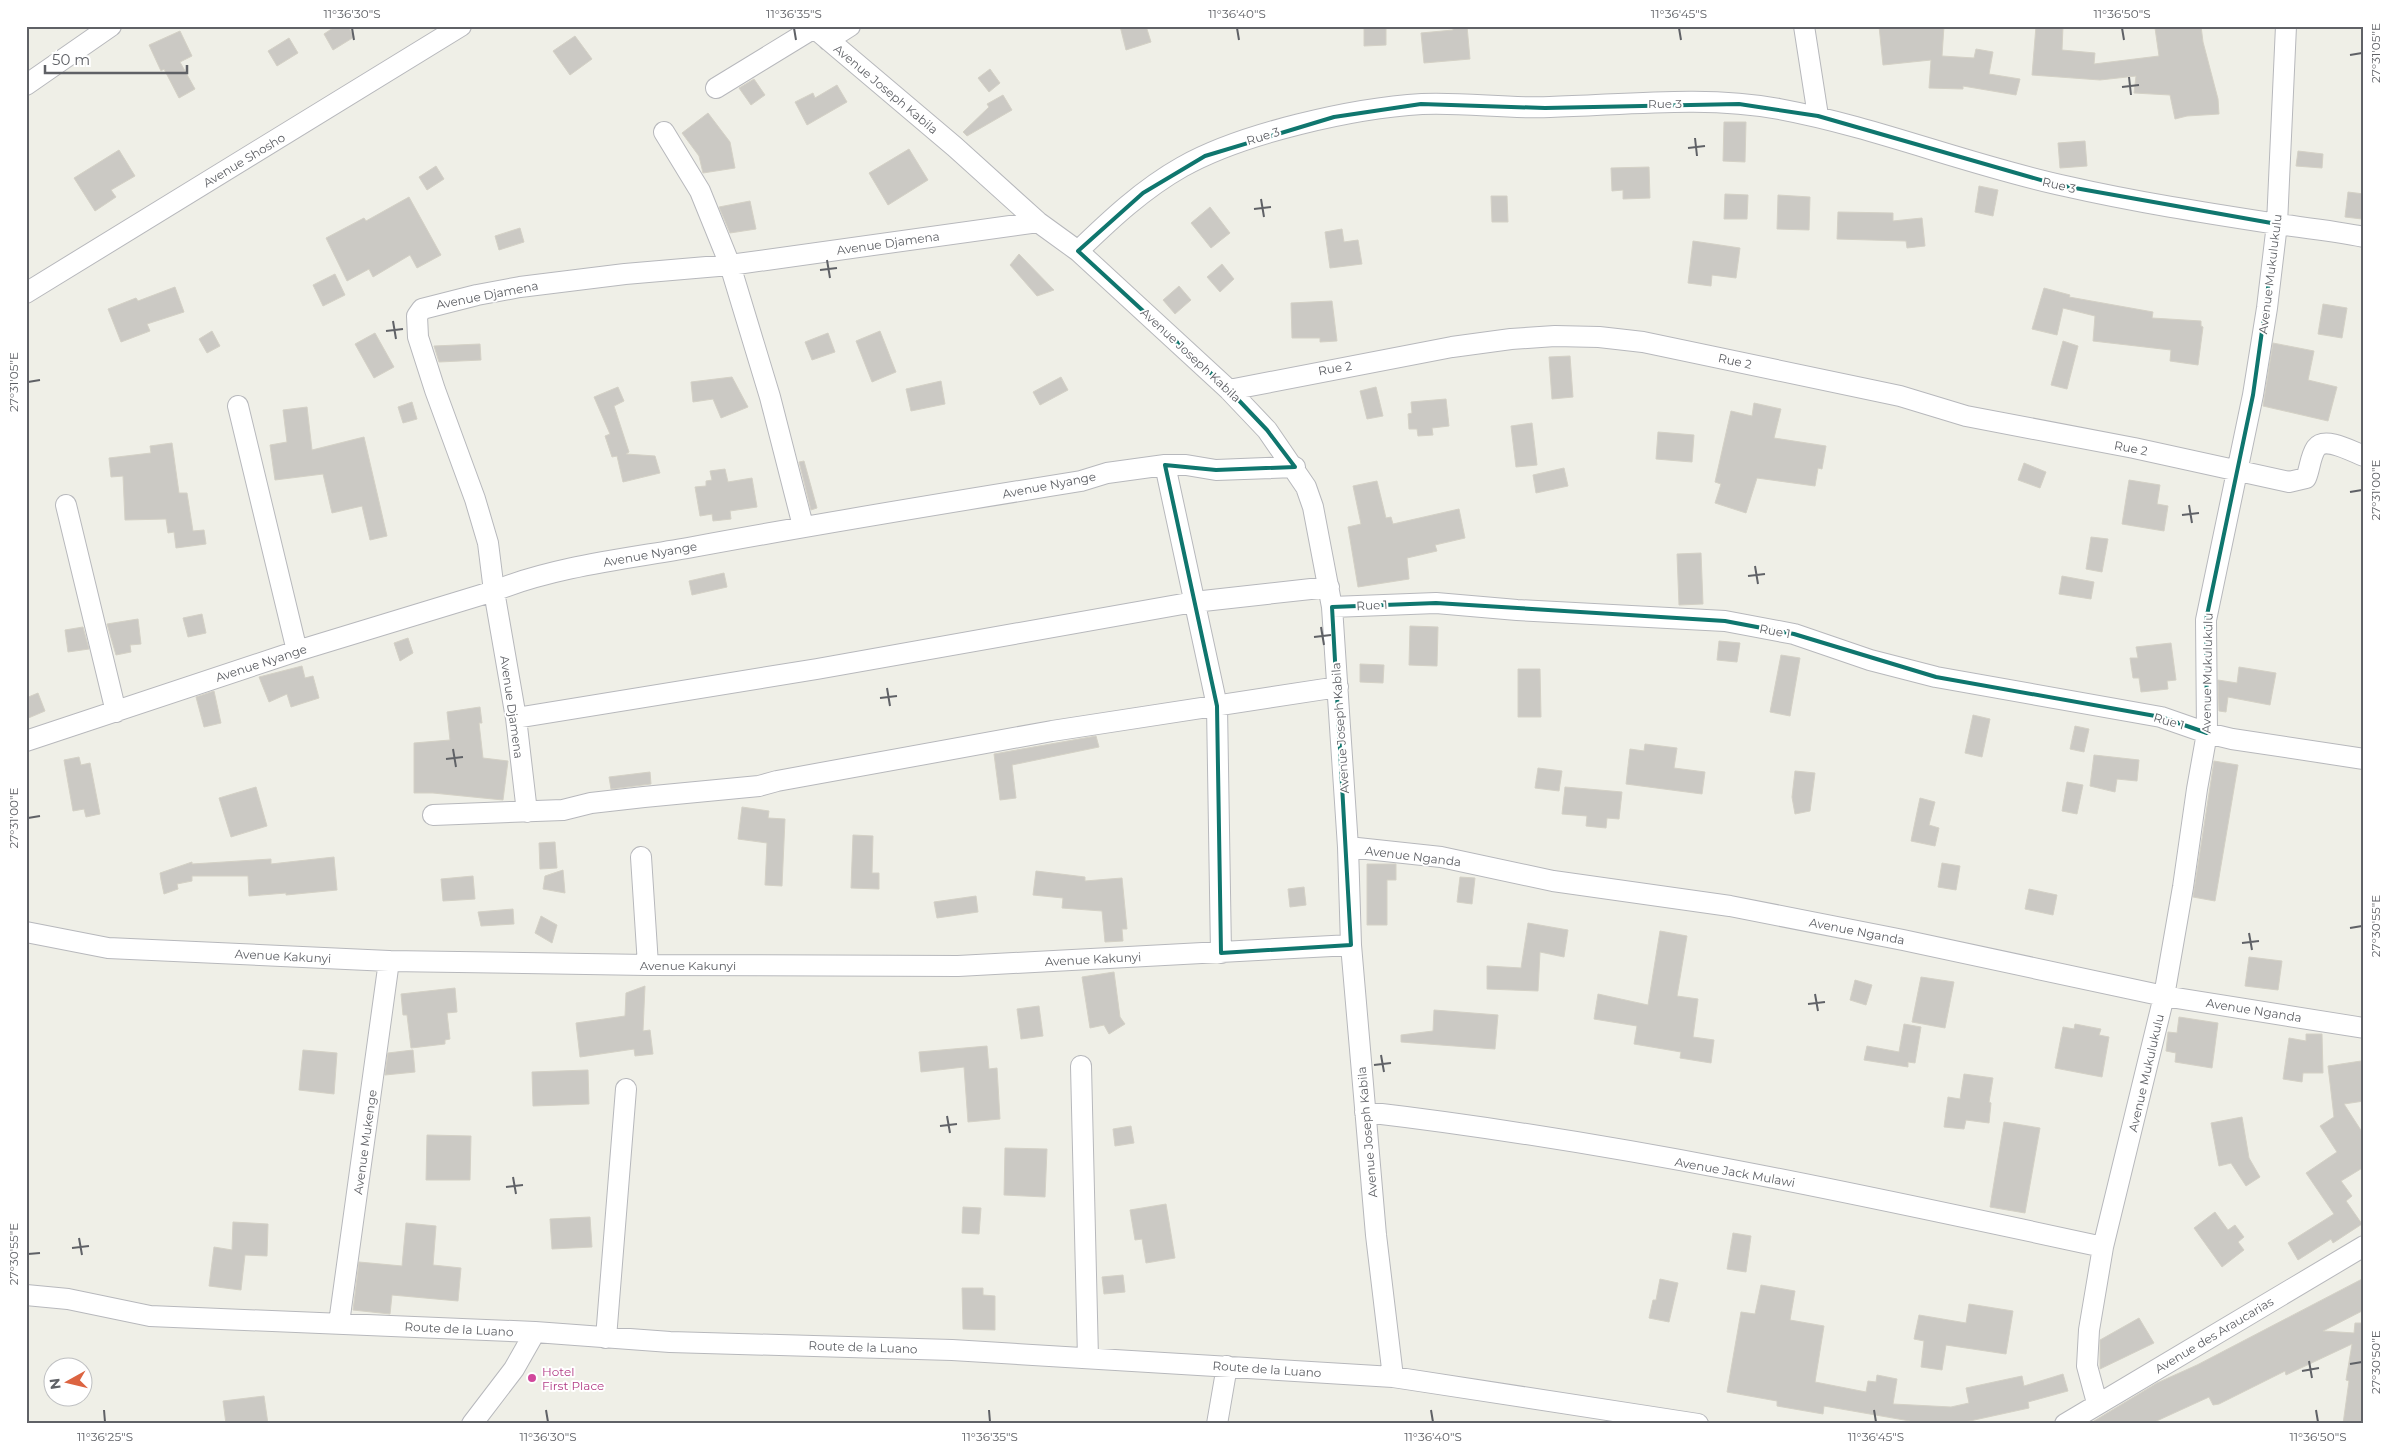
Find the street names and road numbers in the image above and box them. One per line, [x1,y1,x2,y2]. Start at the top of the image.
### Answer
street label: Avenue Joseph Kabila [831,41,941,137]
street label: Rue 3 [1648,96,1682,111]
street label: Rue 3 [1245,124,1282,148]
street label: Avenue Shosho [200,130,288,190]
street label: Rue 3 [2041,174,2077,196]
street label: Avenue Mukulukulu [2255,213,2285,335]
street label: Avenue Djamena [836,228,940,258]
street label: Avenue Djamena [435,278,539,312]
street label: Avenue Joseph Kabila [1138,305,1244,405]
street label: Rue 2 [1717,350,1753,372]
street label: Rue 2 [1317,358,1353,378]
street label: Rue 2 [2113,437,2149,459]
street label: Avenue Nyange [1001,469,1097,501]
street label: Avenue Nyange [602,538,698,570]
street label: Rue 1 [1356,597,1388,613]
street label: Avenue Mukulukulu [2198,612,2216,734]
street label: Rue 1 [1758,621,1792,641]
street label: Avenue Nyange [213,641,309,685]
street label: Avenue Djamena [497,655,527,759]
street label: Avenue Joseph Kabila [1328,662,1352,794]
street label: Rue 1 [2152,709,2186,733]
street label: Avenue Nganda [1364,843,1462,869]
street label: Avenue Nganda [1808,914,1906,948]
street label: Avenue Kakunyi [234,946,332,966]
street label: Avenue Kakunyi [1044,949,1142,969]
street label: Avenue Kakunyi [640,958,736,973]
street label: Avenue Nganda [2205,995,2303,1025]
street label: Avenue Mukulukulu [2125,1012,2167,1134]
street label: Avenue Joseph Kabila [1354,1066,1380,1198]
street label: Avenue Mukenge [350,1089,380,1195]
street label: Avenue Jack Mulawi [1674,1154,1796,1190]
street label: Avenue des Araucarias [2152,1294,2276,1376]
street label: Route de la Luano [404,1319,514,1339]
street label: Route de la Luano [808,1338,918,1356]
street label: Route de la Luano [1212,1358,1322,1380]

